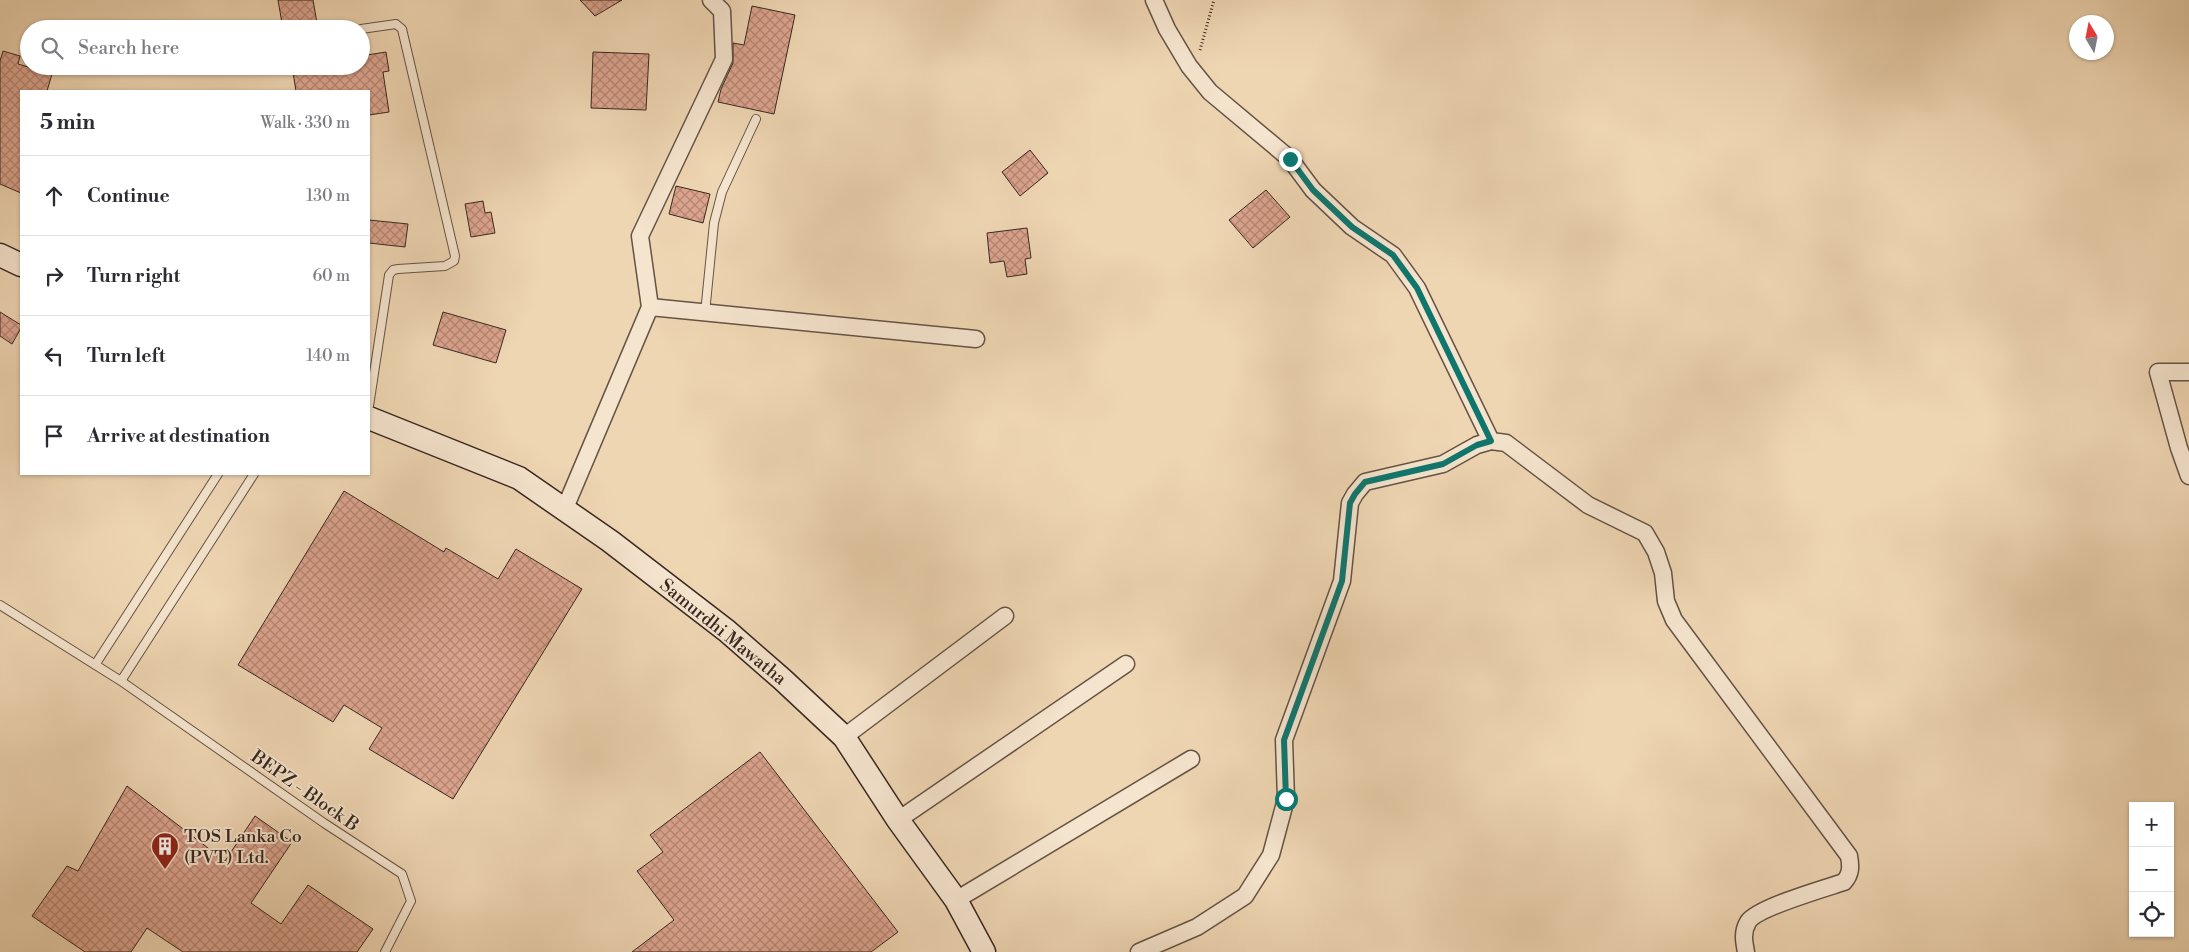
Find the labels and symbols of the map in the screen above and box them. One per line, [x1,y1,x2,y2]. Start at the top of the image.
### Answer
north arrow [2069,15,2114,60]
route end [1279,148,1302,171]
street label: Samurdhi Mawatha [655,574,792,691]
street label: BEPZ - Block B [246,745,363,837]
route start [1275,788,1298,811]
place label: TOS Lanka Co (PVT) Ltd. [184,825,302,869]
building icon: TOS Lanka Co (PVT) Ltd. [150,831,180,870]

